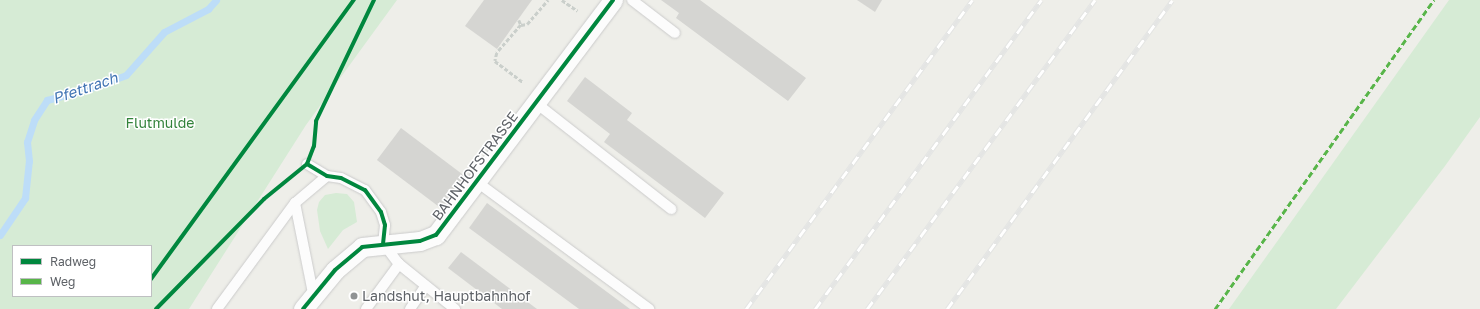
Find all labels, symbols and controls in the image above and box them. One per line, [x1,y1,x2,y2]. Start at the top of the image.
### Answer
water label: Pfettrach [50,69,120,107]
street label: BAHNHOFSTRASSE [429,108,521,224]
park label: Flutmulde [126,115,194,131]
legend [12,245,152,297]
text: Radweg [50,254,96,269]
text: Weg [50,274,75,289]
place label: Landshut, Hauptbahnhof [362,288,530,304]
marker: Landshut, Hauptbahnhof [349,291,359,301]

